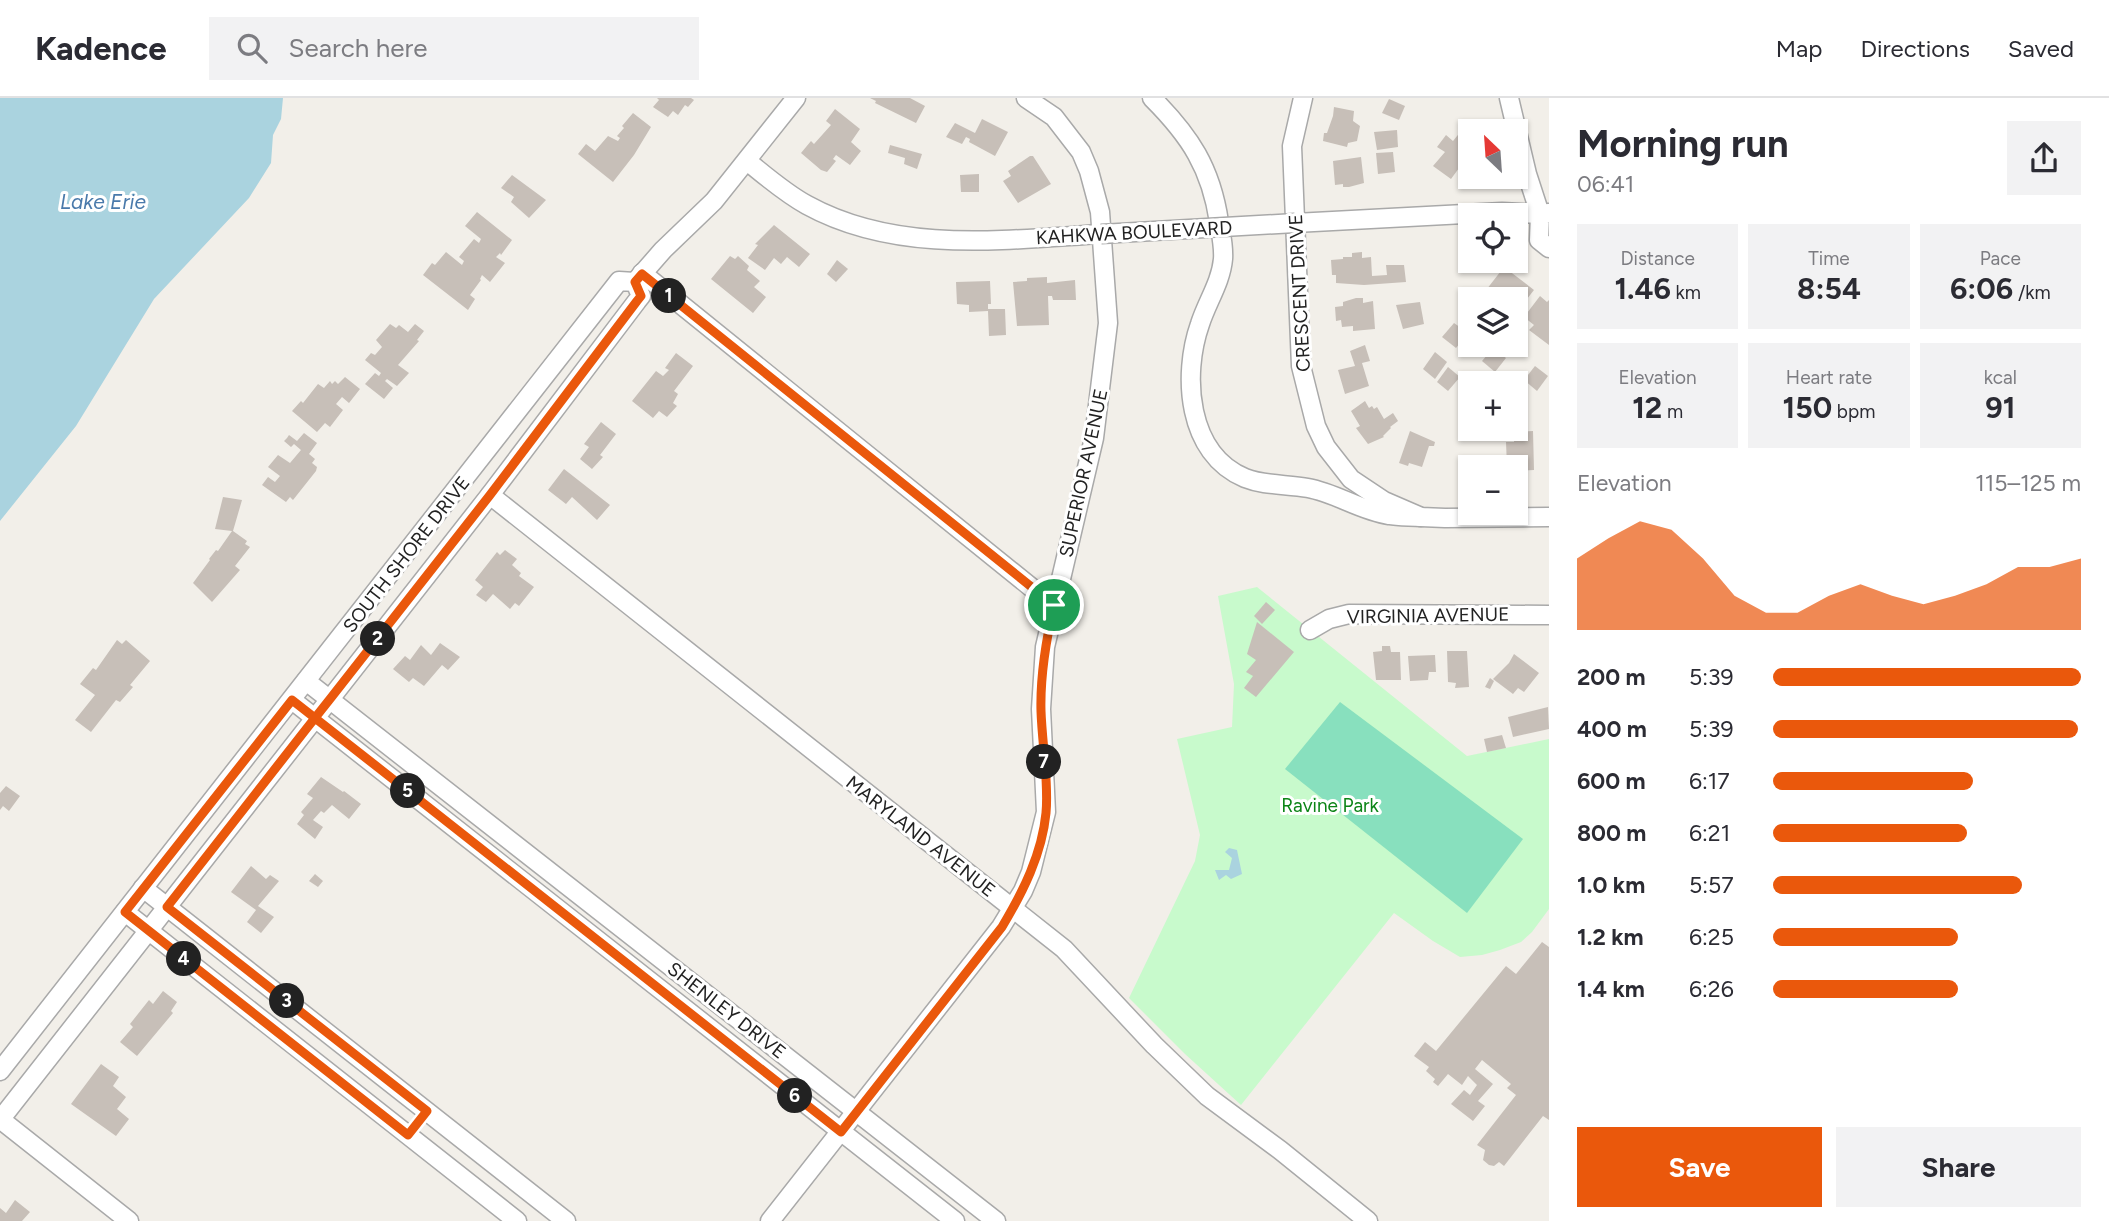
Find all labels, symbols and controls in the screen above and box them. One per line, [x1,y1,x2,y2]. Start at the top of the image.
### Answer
search box [209,17,699,80]
text: Kadence [35,29,167,68]
icon: search [233,29,271,67]
text: Search here [289,32,427,64]
text: Map [1776,34,1822,63]
text: Directions [1860,34,1970,63]
text: Saved [2008,34,2074,63]
north arrow [1458,119,1528,189]
map controls [1458,119,1528,525]
text: Morning run [1577,121,1789,167]
button: share [2007,121,2081,195]
text: 06:41 [1577,170,1634,198]
water label: Lake Erie [60,189,146,214]
button: locate [1458,203,1528,273]
street label: CRESCENT DRIVE [1284,214,1315,372]
street label: KAHKWA BOULEVARD [1035,216,1233,249]
text: Distance [1620,247,1695,270]
text: Time [1808,247,1850,270]
text: Pace [1980,247,2021,270]
text: 1.46 [1614,270,1671,307]
text: 8:54 [1797,270,1861,307]
text: 6:06 [1950,270,2013,307]
pin: 1 [652,278,686,314]
text: km [1671,281,1701,304]
text: /km [2013,281,2051,304]
text: 1 [664,284,673,307]
button: layers [1458,287,1528,357]
text: Elevation [1619,366,1697,389]
text: Heart rate [1786,366,1872,389]
text: kcal [1984,366,2017,389]
button: + [1458,371,1528,441]
street label: SUPERIOR AVENUE [1054,387,1113,559]
text: 12 [1632,389,1662,426]
text: 150 [1783,389,1832,426]
text: 91 [1985,389,2015,426]
text: m [1662,400,1683,423]
text: bpm [1832,400,1875,423]
button: − [1458,455,1528,525]
text: Elevation [1577,469,1672,497]
text: 115–125 m [1975,469,2081,497]
street label: SOUTH SHORE DRIVE [338,472,475,637]
pin [1024,575,1084,635]
icon: arrive [1035,586,1073,624]
street label: VIRGINIA AVENUE [1346,603,1510,628]
pin: 2 [360,622,396,656]
text: 2 [372,627,383,650]
text: 200 m [1577,663,1646,691]
text: 5:39 [1689,663,1734,691]
text: 400 m [1577,715,1647,743]
text: 5:39 [1689,715,1734,743]
pin: 7 [1026,744,1062,780]
text: 7 [1038,750,1049,773]
text: 600 m [1577,767,1646,795]
text: 6:17 [1689,767,1730,795]
street label: MARYLAND AVENUE [841,771,1000,902]
pin: 5 [390,774,426,808]
text: 5 [402,779,413,802]
park label: Ravine Park [1281,794,1380,817]
text: 800 m [1577,819,1646,847]
text: 6:21 [1689,819,1730,847]
text: 1.0 km [1577,871,1645,899]
text: 5:57 [1689,871,1734,899]
text: 1.2 km [1577,923,1644,951]
text: 6:25 [1689,923,1734,951]
pin: 4 [166,942,202,976]
text: 4 [177,947,190,970]
street label: SHENLEY DRIVE [663,957,790,1064]
text: 1.4 km [1577,975,1645,1003]
text: 6:26 [1689,975,1734,1003]
pin: 3 [270,984,304,1018]
text: 3 [281,989,292,1012]
pin: 6 [778,1079,812,1114]
text: 6 [789,1084,800,1107]
button: Save [1577,1127,1822,1207]
button: Share [1836,1127,2081,1207]

